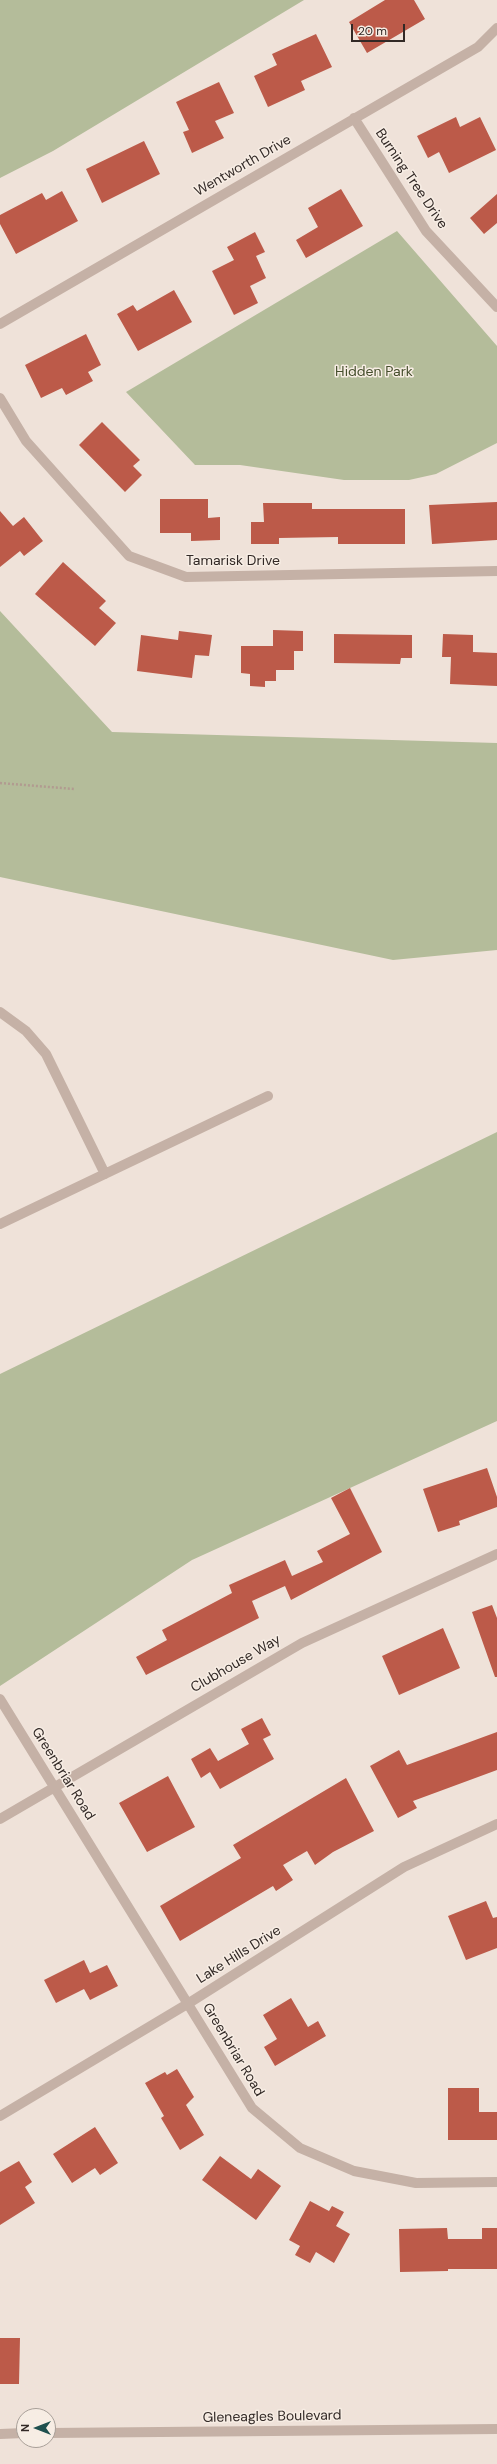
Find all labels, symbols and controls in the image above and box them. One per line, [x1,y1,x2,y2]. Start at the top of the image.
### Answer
scale bar [353,16,407,42]
text: 20 m [358,23,387,39]
street label: Burning Tree Drive [371,126,451,232]
street label: Wentworth Drive [192,132,294,200]
park label: Hidden Park [335,364,413,380]
street label: Tamarisk Drive [186,553,280,569]
street label: Clubhouse Way [188,1631,284,1697]
street label: Greenbriar Road [28,1725,98,1823]
street label: Lake Hills Drive [194,1922,284,1988]
street label: Greenbriar Road [199,2000,267,2100]
street label: Gleneagles Boulevard [202,2407,342,2427]
north arrow [16,2408,56,2448]
text: N [18,2424,32,2432]

